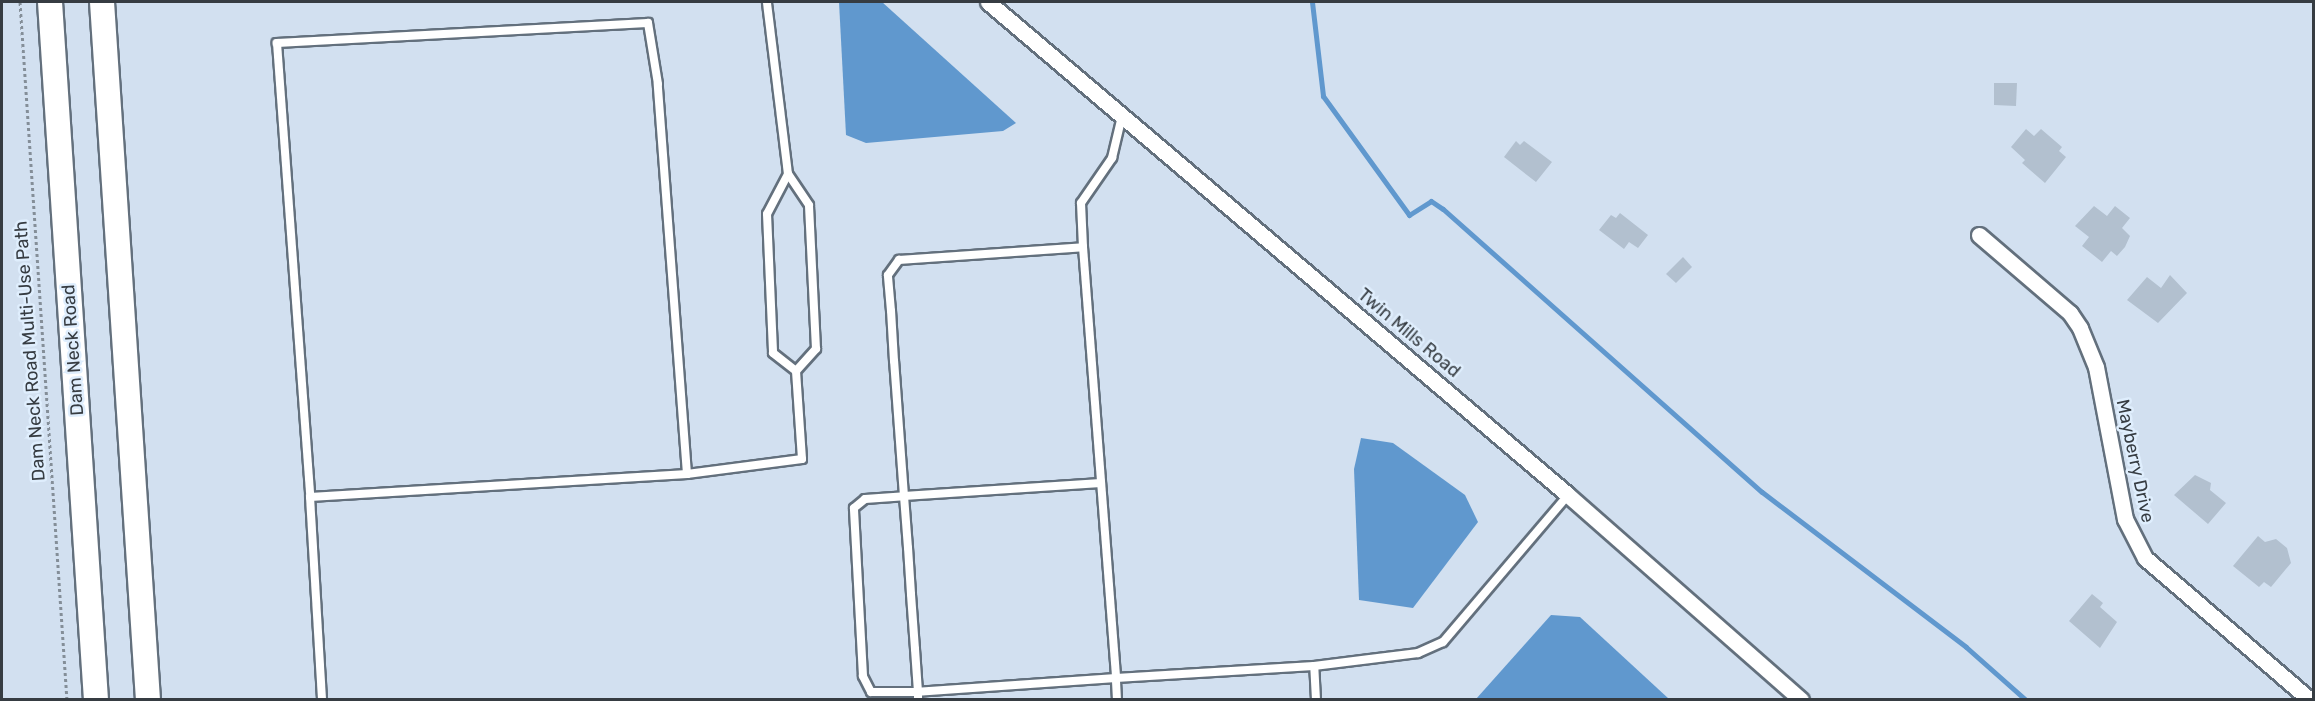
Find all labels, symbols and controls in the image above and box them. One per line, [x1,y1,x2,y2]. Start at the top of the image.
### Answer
street label: Dam Neck Road Multi-Use Path [10,220,50,482]
street label: Dam Neck Road [58,284,88,416]
street label: Twin Mills Road [1353,284,1465,382]
street label: Mayberry Drive [2111,397,2159,525]

